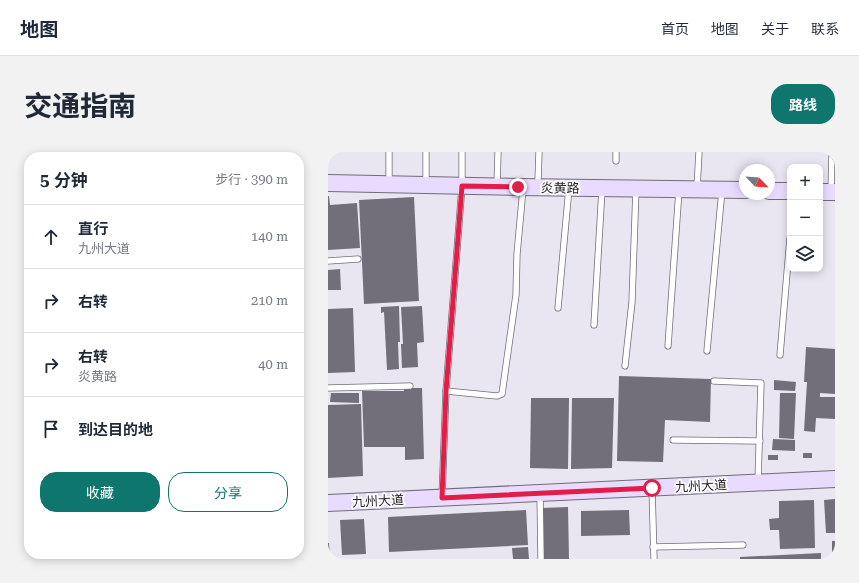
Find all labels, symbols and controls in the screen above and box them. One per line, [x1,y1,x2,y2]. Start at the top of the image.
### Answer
text: 地图 [20,18,58,41]
text: 首页 [661,21,689,37]
text: 地图 [711,21,739,37]
text: 关于 [761,21,789,37]
text: 联系 [811,21,839,37]
button: 路线 [771,84,835,124]
text: 交通指南 [24,90,136,123]
north arrow [739,164,775,200]
map controls [787,164,823,272]
button: + [787,164,823,200]
text: 5 分钟 [40,170,88,190]
text: 步行 · 390 m [215,172,288,187]
route end [509,178,527,196]
street label: 炎黄路 [540,180,580,196]
button: − [787,200,823,236]
text: 直行 [78,220,108,238]
icon: ahead [40,226,62,248]
text: 140 m [251,229,288,244]
button: layers [787,236,823,272]
text: 九州大道 [78,241,130,256]
icon: right [40,290,62,312]
text: 右转 [78,293,108,311]
text: 210 m [251,293,288,308]
text: 右转 [78,348,108,366]
icon: right [40,354,62,376]
text: 40 m [258,357,288,372]
text: 炎黄路 [78,369,117,384]
icon: arrive [40,418,62,440]
text: 到达目的地 [78,421,153,439]
button: 收藏 [40,472,160,512]
button: 分享 [168,472,288,512]
street label: 九州大道 [675,477,727,495]
route start [643,479,661,497]
street label: 九州大道 [352,492,404,510]

